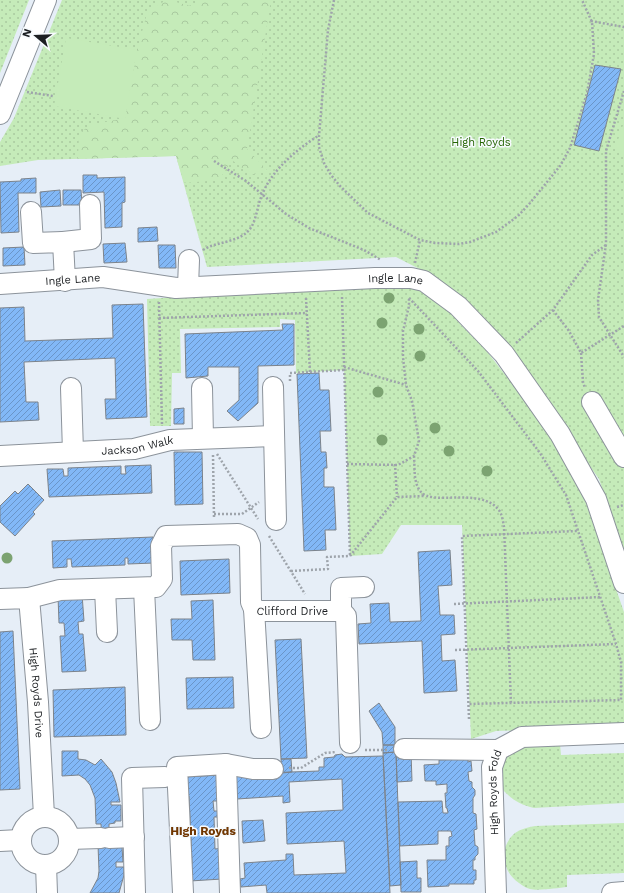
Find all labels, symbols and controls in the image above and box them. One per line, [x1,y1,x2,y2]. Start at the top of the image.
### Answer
north arrow [16,16,56,56]
text: N [20,27,34,39]
park label: High Royds [451,136,511,149]
street label: Ingle Lane [45,271,101,287]
street label: Ingle Lane [368,271,425,287]
street label: Jackson Walk [101,433,174,457]
street label: Clifford Drive [255,604,328,618]
street label: High Royds Drive [27,647,46,738]
street label: High Royds Fold [485,748,504,835]
district label: High Royds [170,824,236,838]

